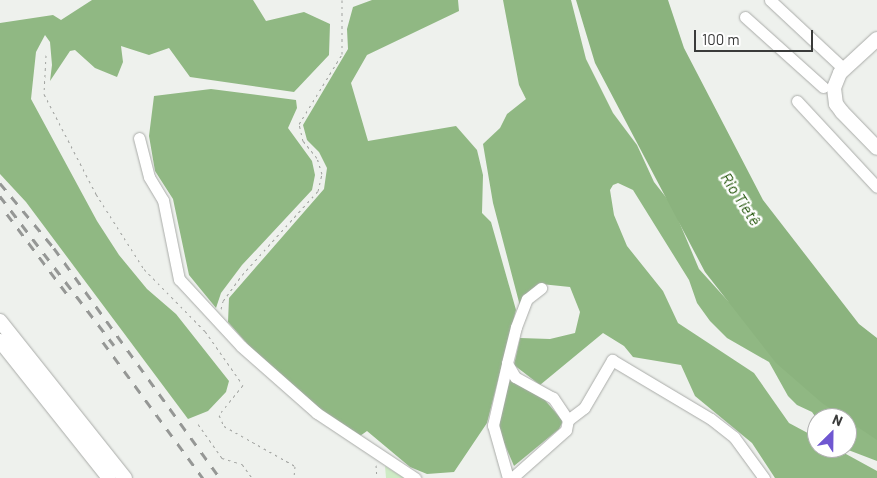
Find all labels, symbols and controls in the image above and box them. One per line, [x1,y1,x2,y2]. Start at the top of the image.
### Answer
scale bar [697,20,816,52]
text: 100 m [702,30,740,48]
water label: Rio Tietê [717,169,765,229]
north arrow [807,408,857,458]
text: N [830,410,845,429]

